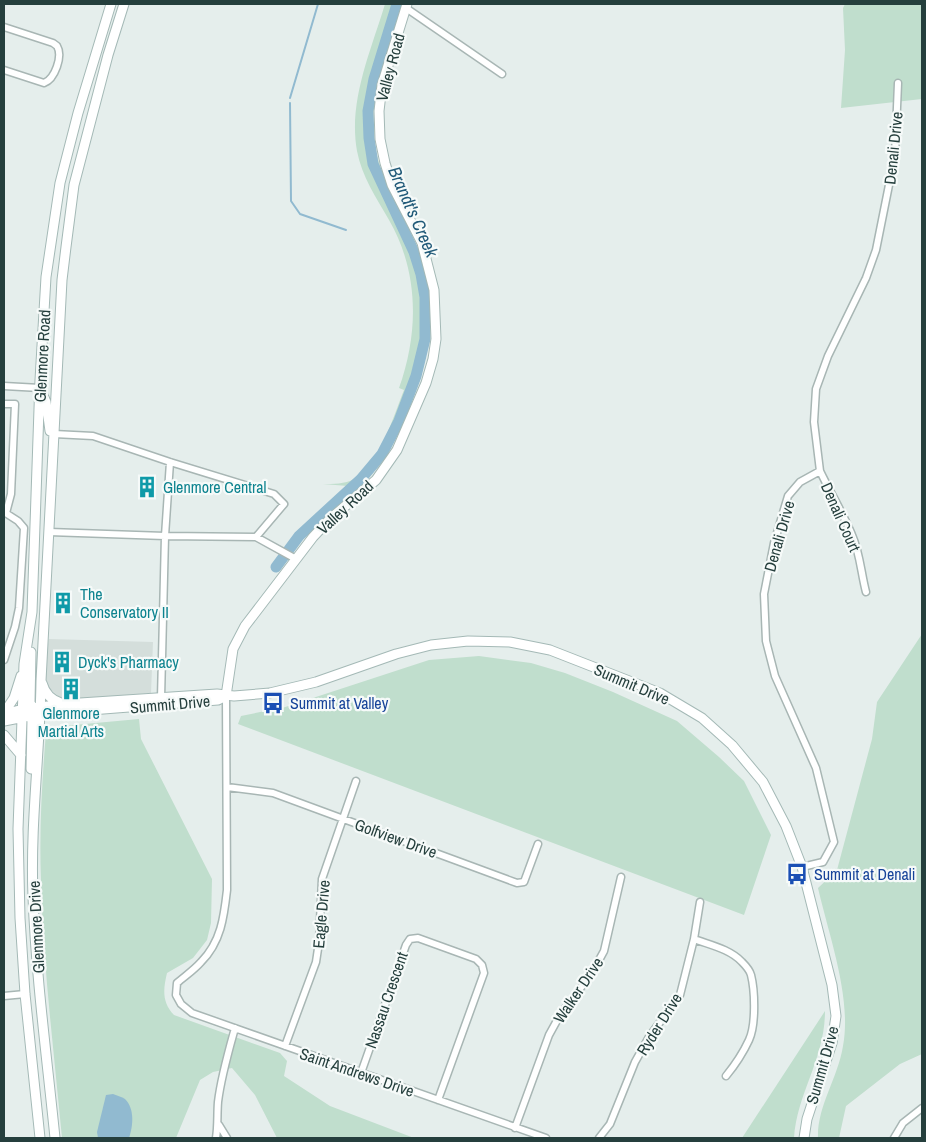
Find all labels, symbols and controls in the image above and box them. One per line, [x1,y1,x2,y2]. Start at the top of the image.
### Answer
street label: Valley Road [370,30,410,104]
street label: Denali Drive [878,111,908,185]
water label: Brandt's Creek [382,162,445,262]
street label: Glenmore Road [29,309,55,403]
building icon: Glenmore Central [134,474,160,500]
street label: Valley Road [312,475,378,539]
place label: Glenmore Central [163,476,267,498]
street label: Denali Court [816,479,866,555]
street label: Denali Drive [758,498,800,574]
place label: The Conservatory II [80,583,169,623]
building icon: The Conservatory II [50,590,76,616]
building icon: Dyck's Pharmacy [49,649,75,675]
place label: Dyck's Pharmacy [78,651,179,673]
street label: Summit Drive [591,658,673,710]
building icon: Glenmore Martial Arts [58,676,84,702]
street label: Summit Drive [129,690,211,718]
bus stop icon: Summit at Valley [260,690,286,716]
place label: Summit at Valley [290,692,389,714]
place label: Glenmore Martial Arts [38,702,104,742]
street label: Golfview Drive [352,813,440,863]
bus stop icon: Summit at Denali [784,861,810,887]
place label: Summit at Denali [814,863,915,885]
street label: Eagle Drive [307,879,335,949]
street label: Glenmore Drive [23,880,49,974]
street label: Nassau Crescent [359,949,413,1051]
street label: Walker Drive [548,953,608,1027]
street label: Ryder Drive [631,988,687,1060]
street label: Summit Drive [800,1023,844,1107]
street label: Saint Andrews Drive [297,1042,417,1102]

